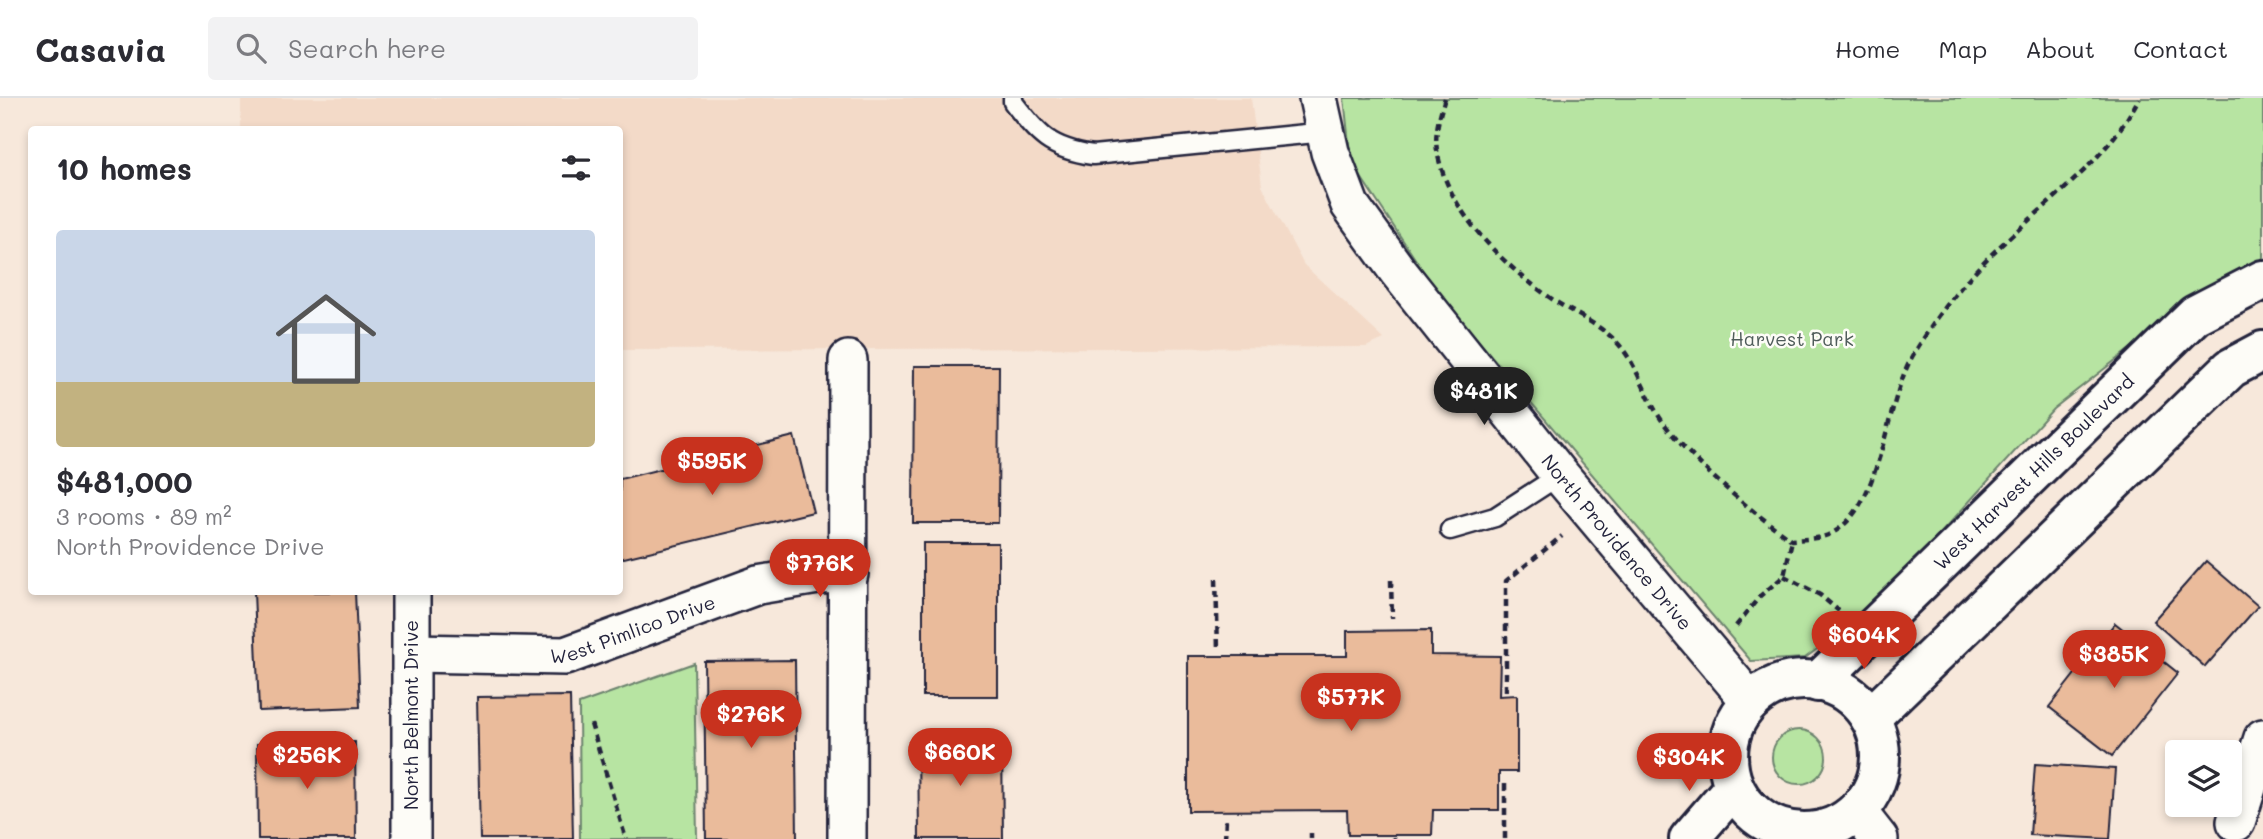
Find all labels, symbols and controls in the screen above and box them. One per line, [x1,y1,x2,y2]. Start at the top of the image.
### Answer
search box [208,17,698,80]
text: Casavia [35,27,166,70]
icon: search [232,29,270,67]
text: Search here [288,31,446,65]
text: Home [1835,33,1900,64]
text: Map [1938,33,1987,64]
text: About [2025,33,2095,64]
text: Contact [2133,33,2228,64]
text: 10 homes [56,148,192,188]
icon: filters [557,149,595,187]
icon: home [263,276,389,402]
park label: Harvest Park [1730,326,1854,351]
pin: $481K [1435,368,1533,427]
street label: West Harvest Hills Boulevard [1928,368,2139,575]
text: $481K [1450,375,1518,405]
pin: $595K [663,438,761,497]
text: $595K [677,445,747,475]
street label: North Providence Drive [1536,449,1698,635]
text: $481,000 [56,461,193,501]
text: 3 rooms · 89 m² [56,501,232,531]
text: North Providence Drive [56,531,325,561]
pin: $776K [771,540,869,599]
text: $776K [786,547,854,577]
street label: West Pimlico Drive [550,589,718,668]
pin: $604K [1815,612,1913,671]
text: $604K [1828,619,1900,649]
street label: North Belmont Drive [398,620,423,810]
pin: $385K [2065,630,2163,690]
text: $385K [2079,638,2149,668]
pin: $577K [1302,674,1400,733]
text: $577K [1317,681,1385,711]
pin: $276K [702,690,800,750]
text: $276K [717,698,785,728]
pin: $660K [911,728,1009,788]
pin: $256K [258,732,356,791]
pin: $304K [1640,734,1738,793]
text: $660K [924,736,996,766]
text: $256K [272,739,342,769]
map controls [2165,740,2242,817]
button: layers [2165,740,2242,817]
text: $304K [1653,741,1725,771]

